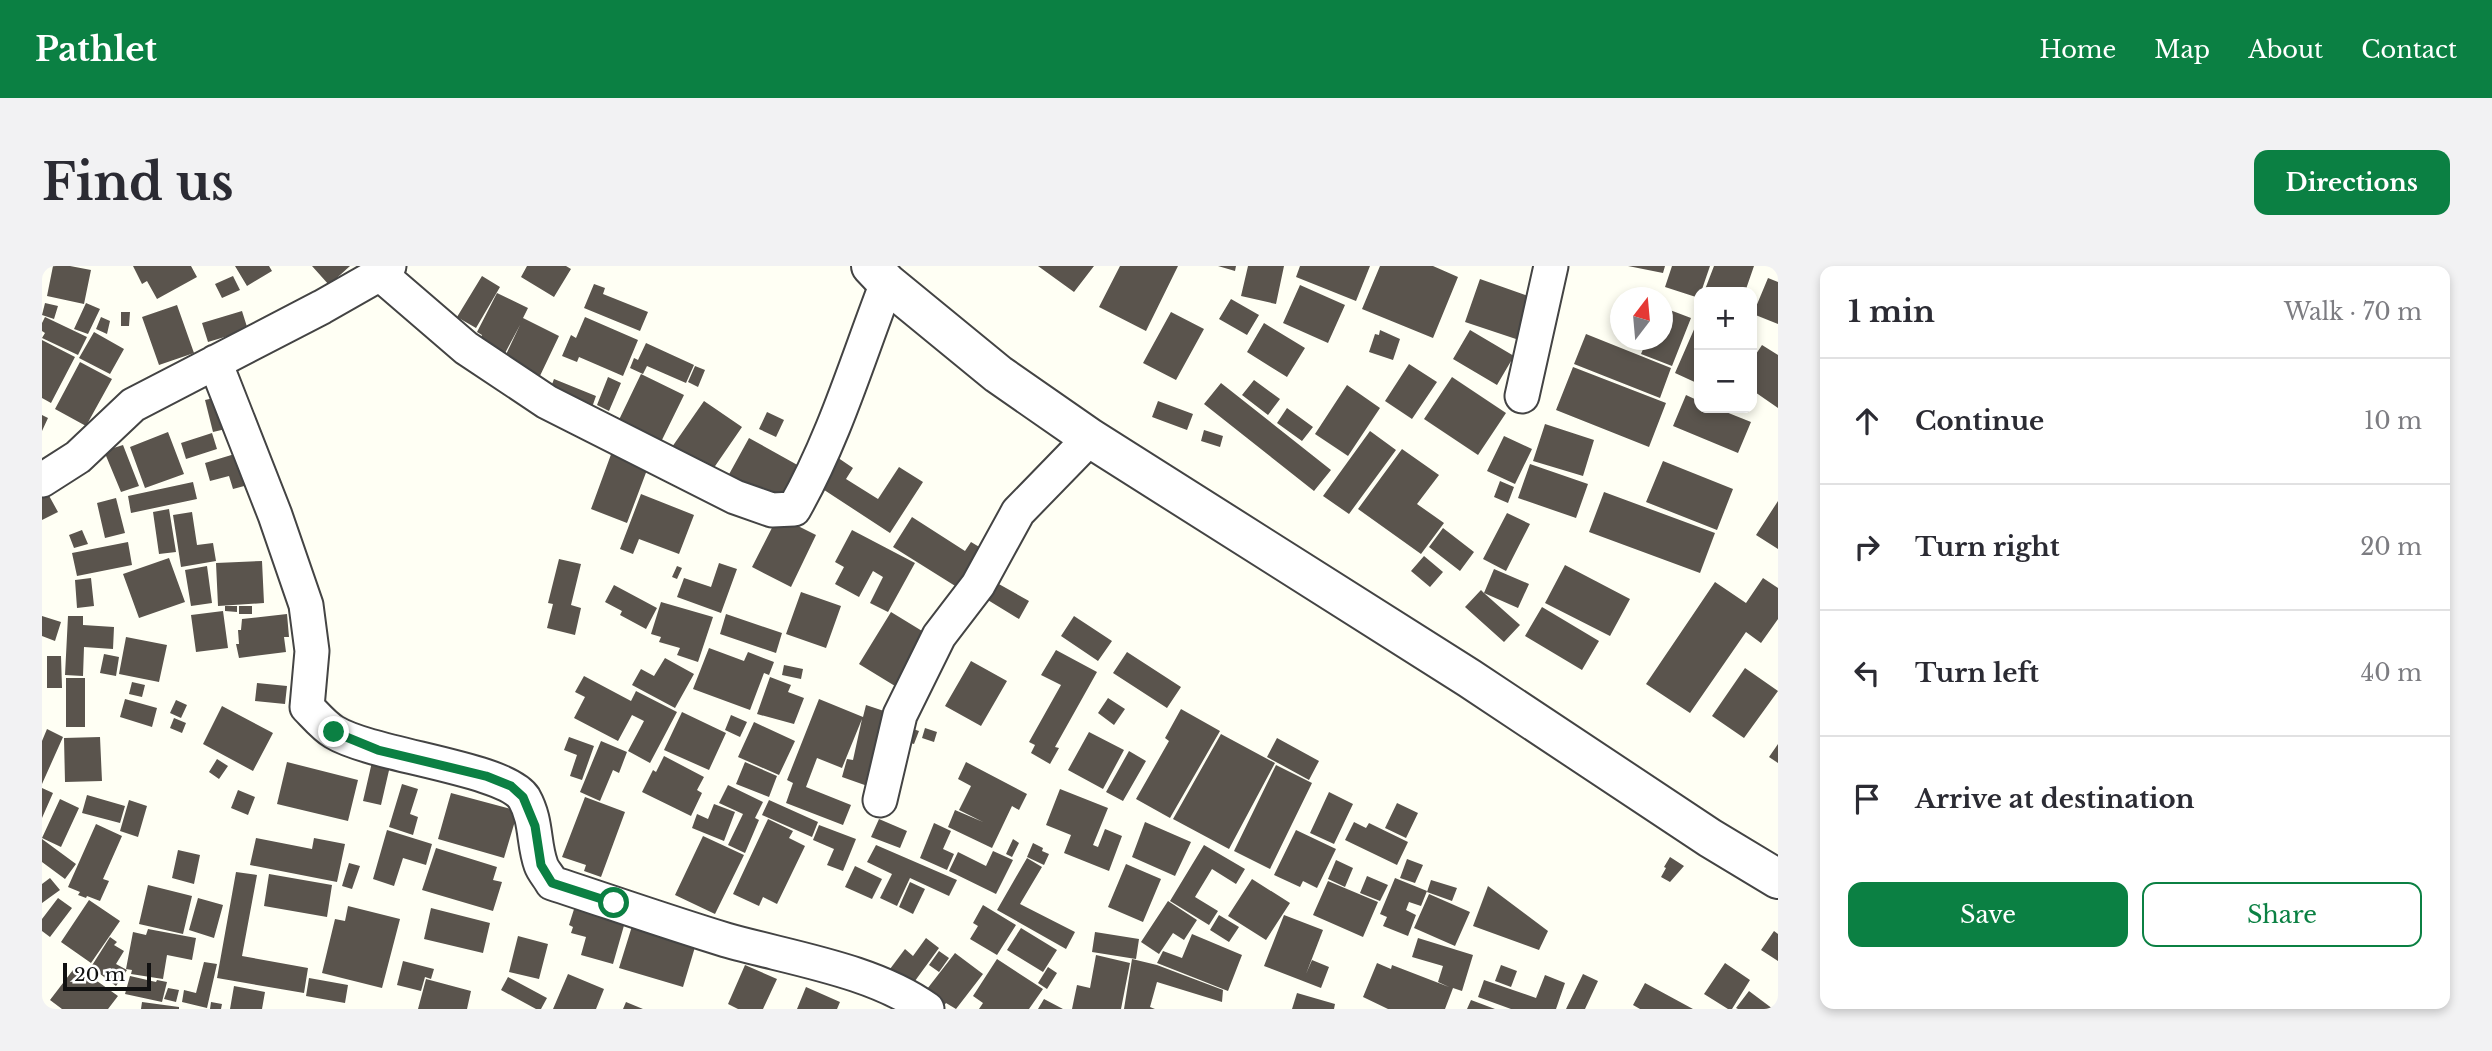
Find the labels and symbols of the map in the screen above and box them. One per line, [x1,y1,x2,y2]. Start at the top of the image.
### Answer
north arrow [1610,287,1673,350]
route end [318,716,349,747]
route start [598,887,629,918]
scale bar [63,960,150,992]

